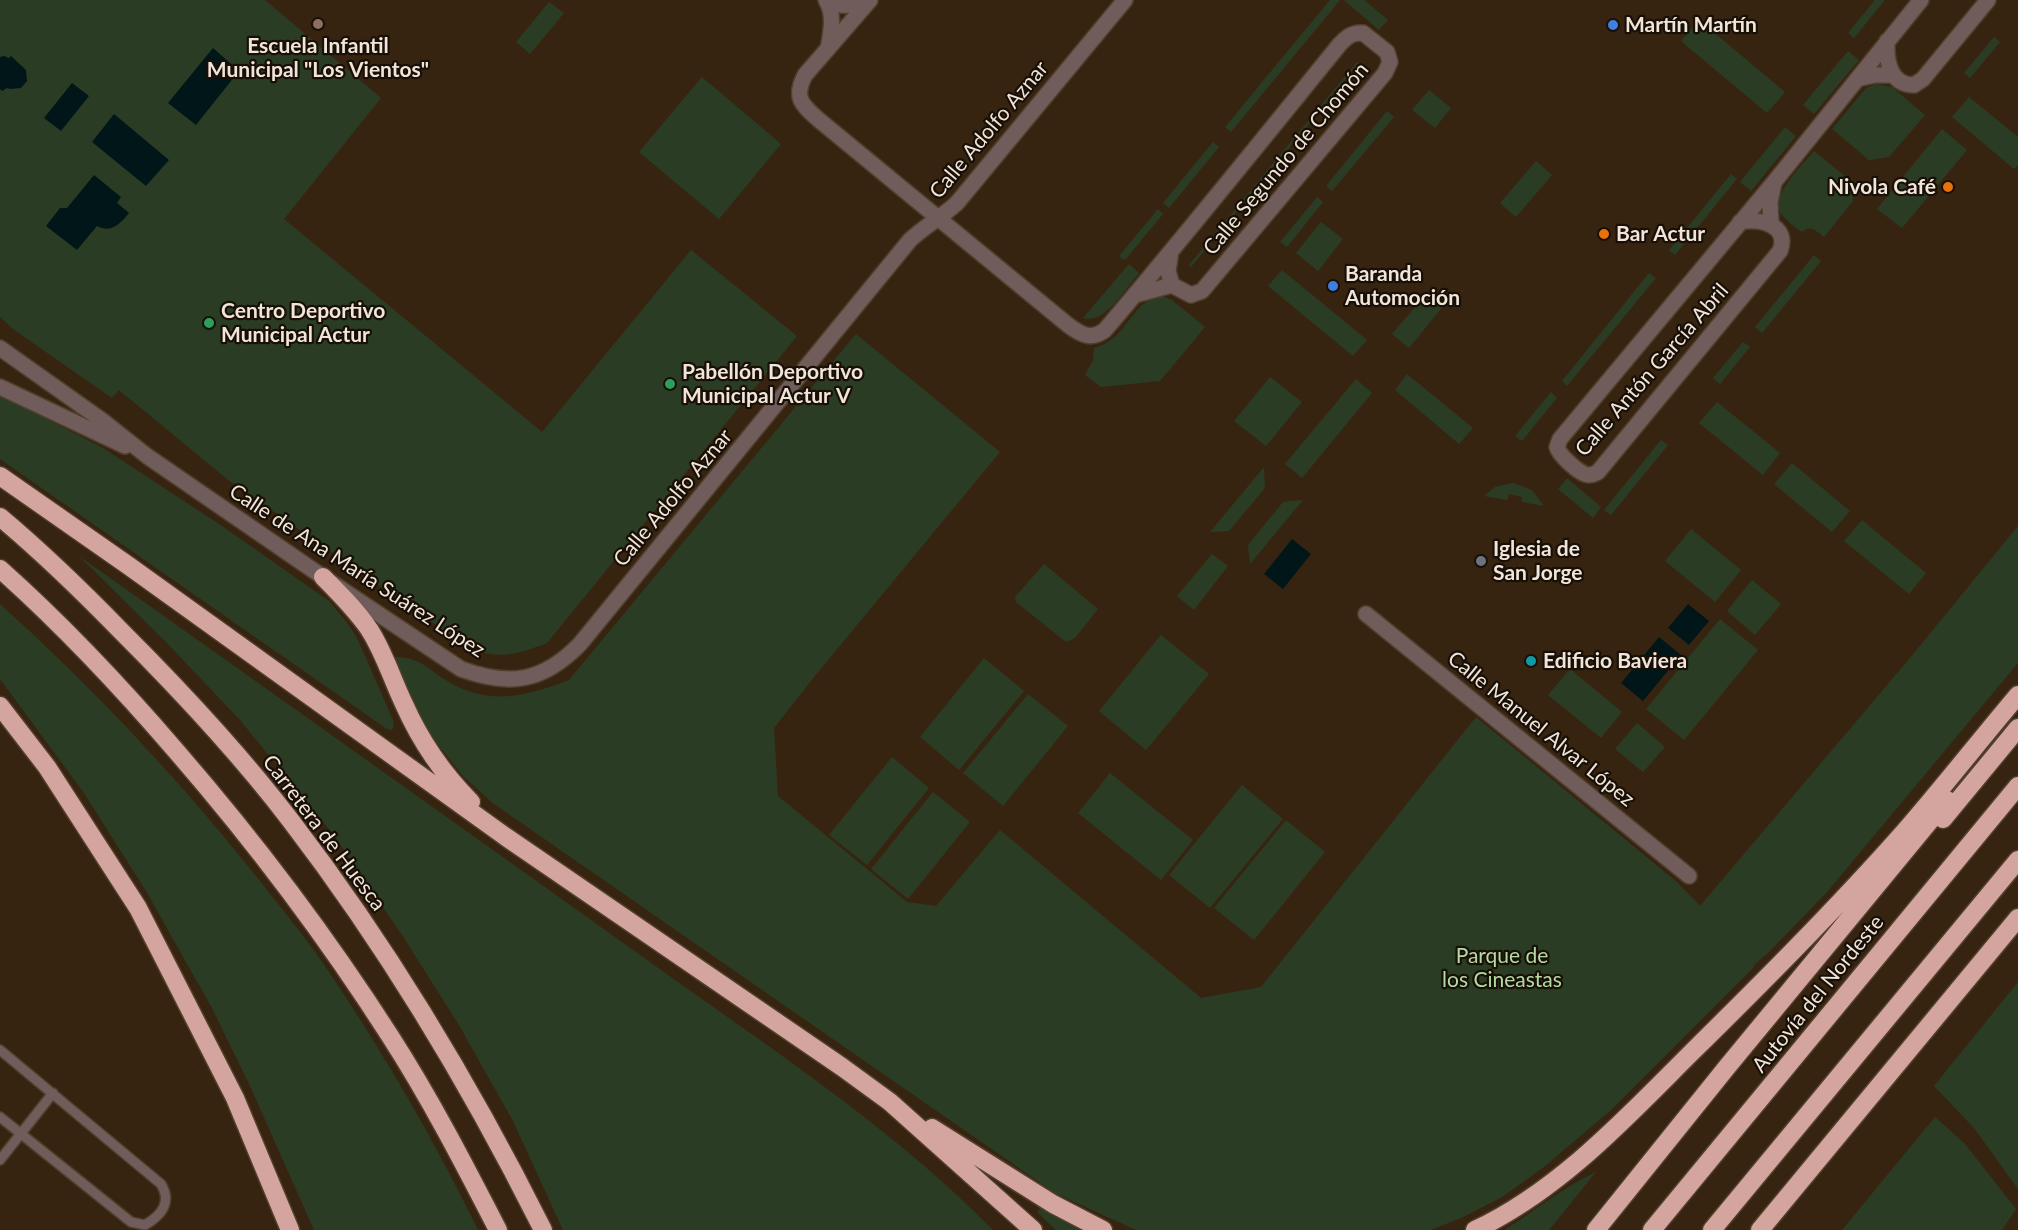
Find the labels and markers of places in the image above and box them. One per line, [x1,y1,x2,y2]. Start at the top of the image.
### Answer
place label: Martín Martín [1625,12,1757,38]
marker: Escuela Infantil Municipal "Los Vientos" [311,17,325,31]
marker: Martín Martín [1606,18,1620,32]
place label: Escuela Infantil Municipal "Los Vientos" [207,33,429,83]
place label: Nivola Café [1828,174,1936,200]
marker: Nivola Café [1941,180,1955,194]
place label: Bar Actur [1616,221,1705,247]
marker: Bar Actur [1597,227,1611,241]
place label: Baranda Automoción [1345,261,1460,311]
marker: Baranda Automoción [1326,279,1340,293]
place label: Centro Deportivo Municipal Actur [221,298,385,348]
marker: Centro Deportivo Municipal Actur [202,316,216,330]
place label: Pabellón Deportivo Municipal Actur V [682,359,863,409]
marker: Pabellón Deportivo Municipal Actur V [663,377,677,391]
place label: Iglesia de San Jorge [1493,536,1583,586]
marker: Iglesia de San Jorge [1474,554,1488,568]
place label: Edificio Baviera [1543,648,1687,674]
marker: Edificio Baviera [1524,654,1538,668]

